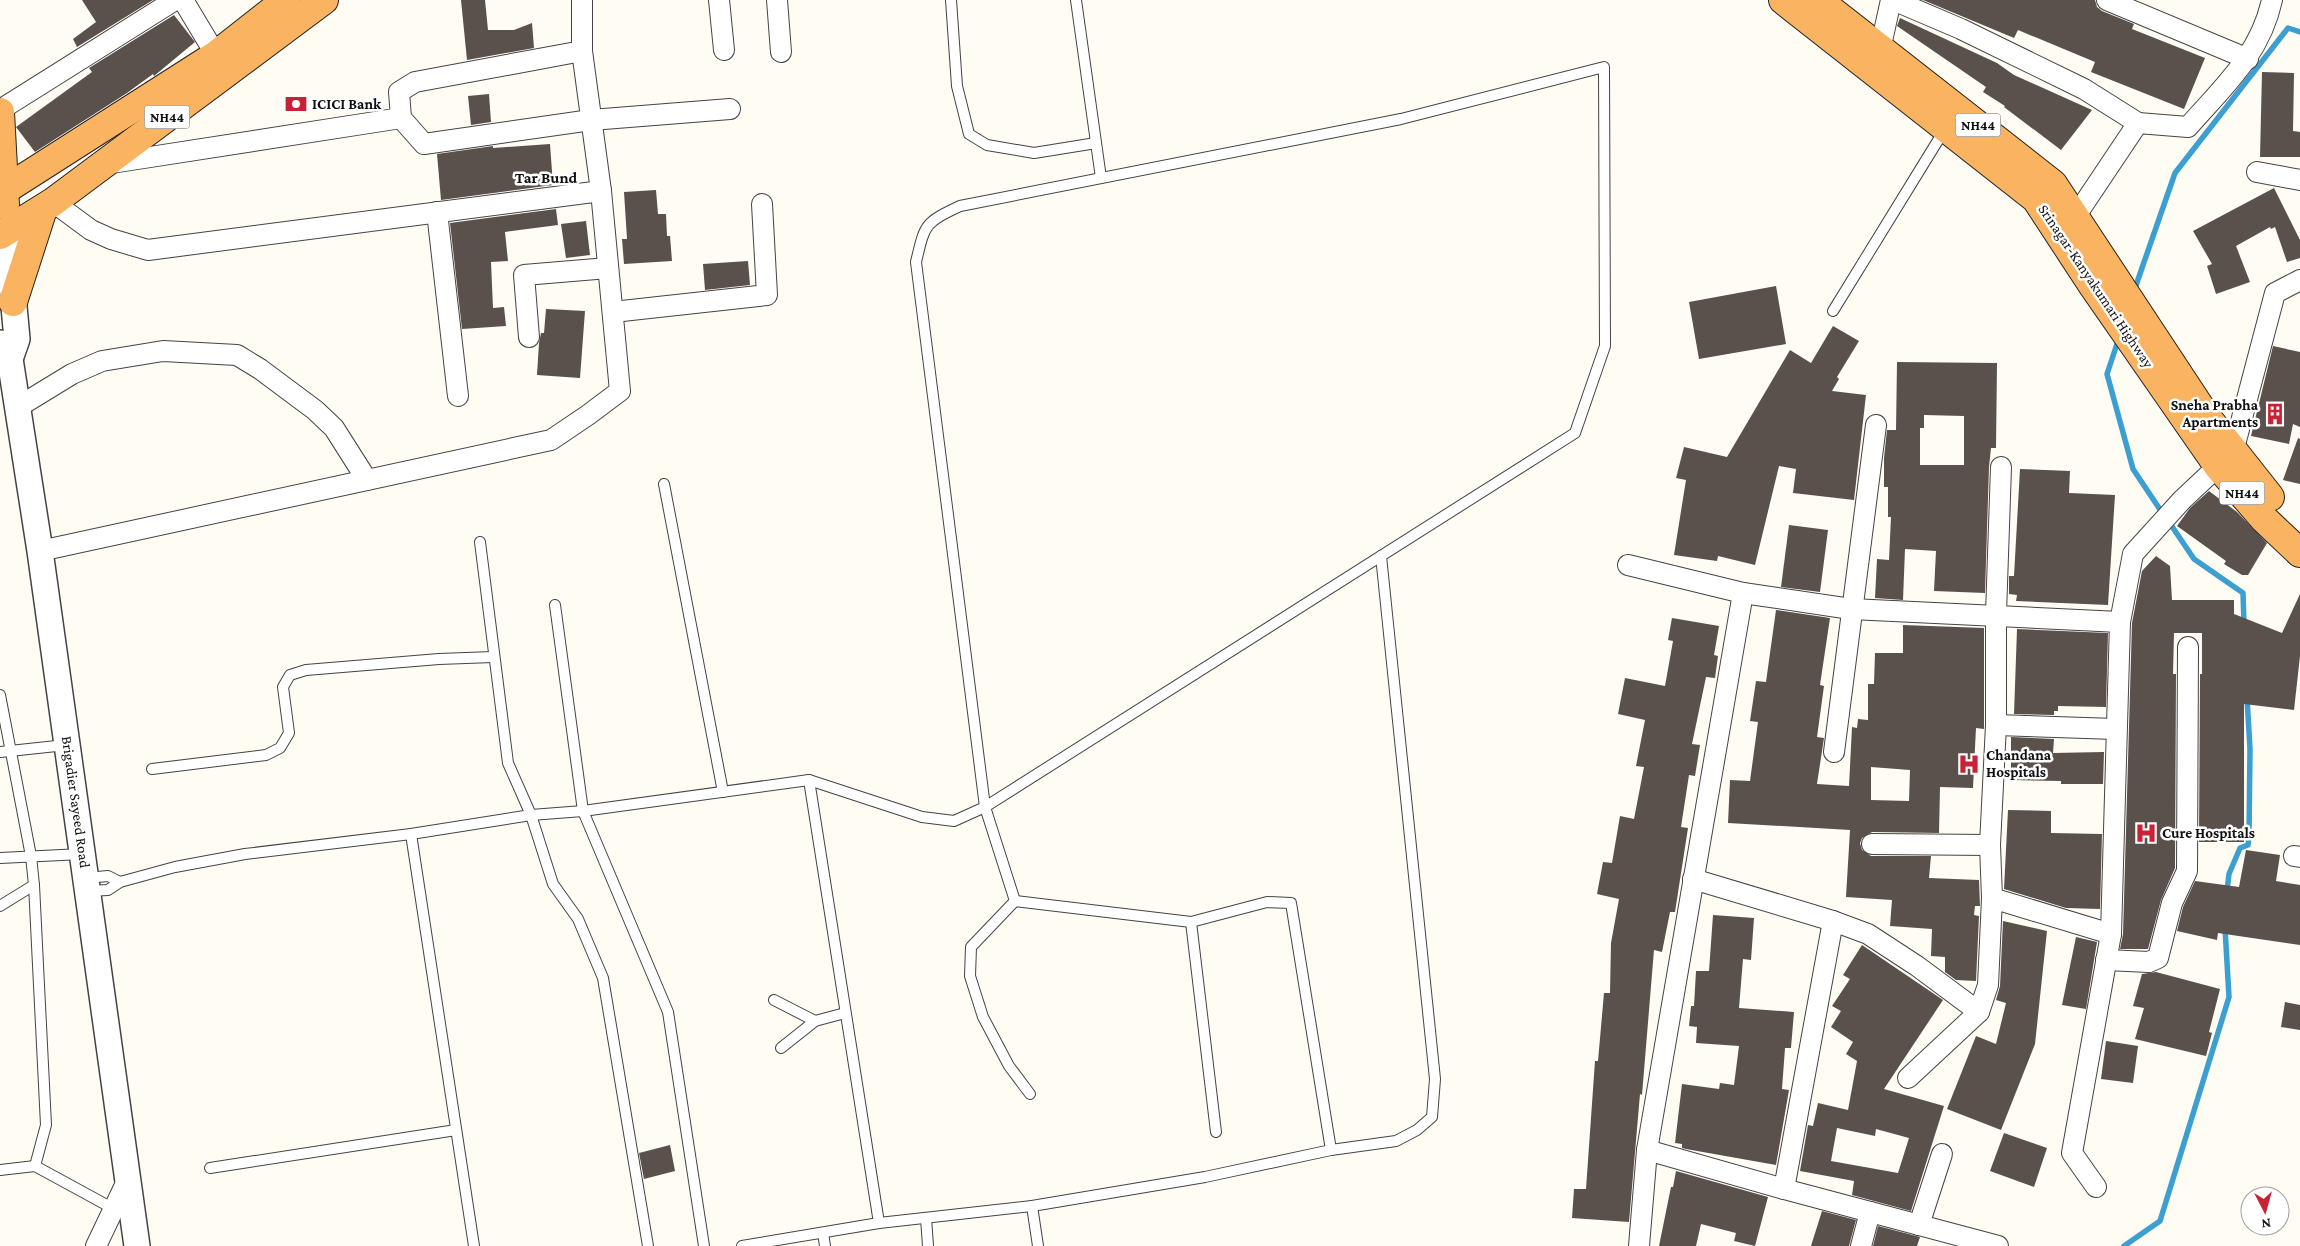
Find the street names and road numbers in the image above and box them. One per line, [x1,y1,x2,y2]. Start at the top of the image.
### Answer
road number: NH44 [144,105,190,128]
road number: NH44 [1956,114,2000,136]
street label: Srinagar-Kanyakumari Highway [2035,201,2157,371]
road number: NH44 [2220,482,2264,504]
street label: Brigadier Sayeed Road [58,735,93,869]

